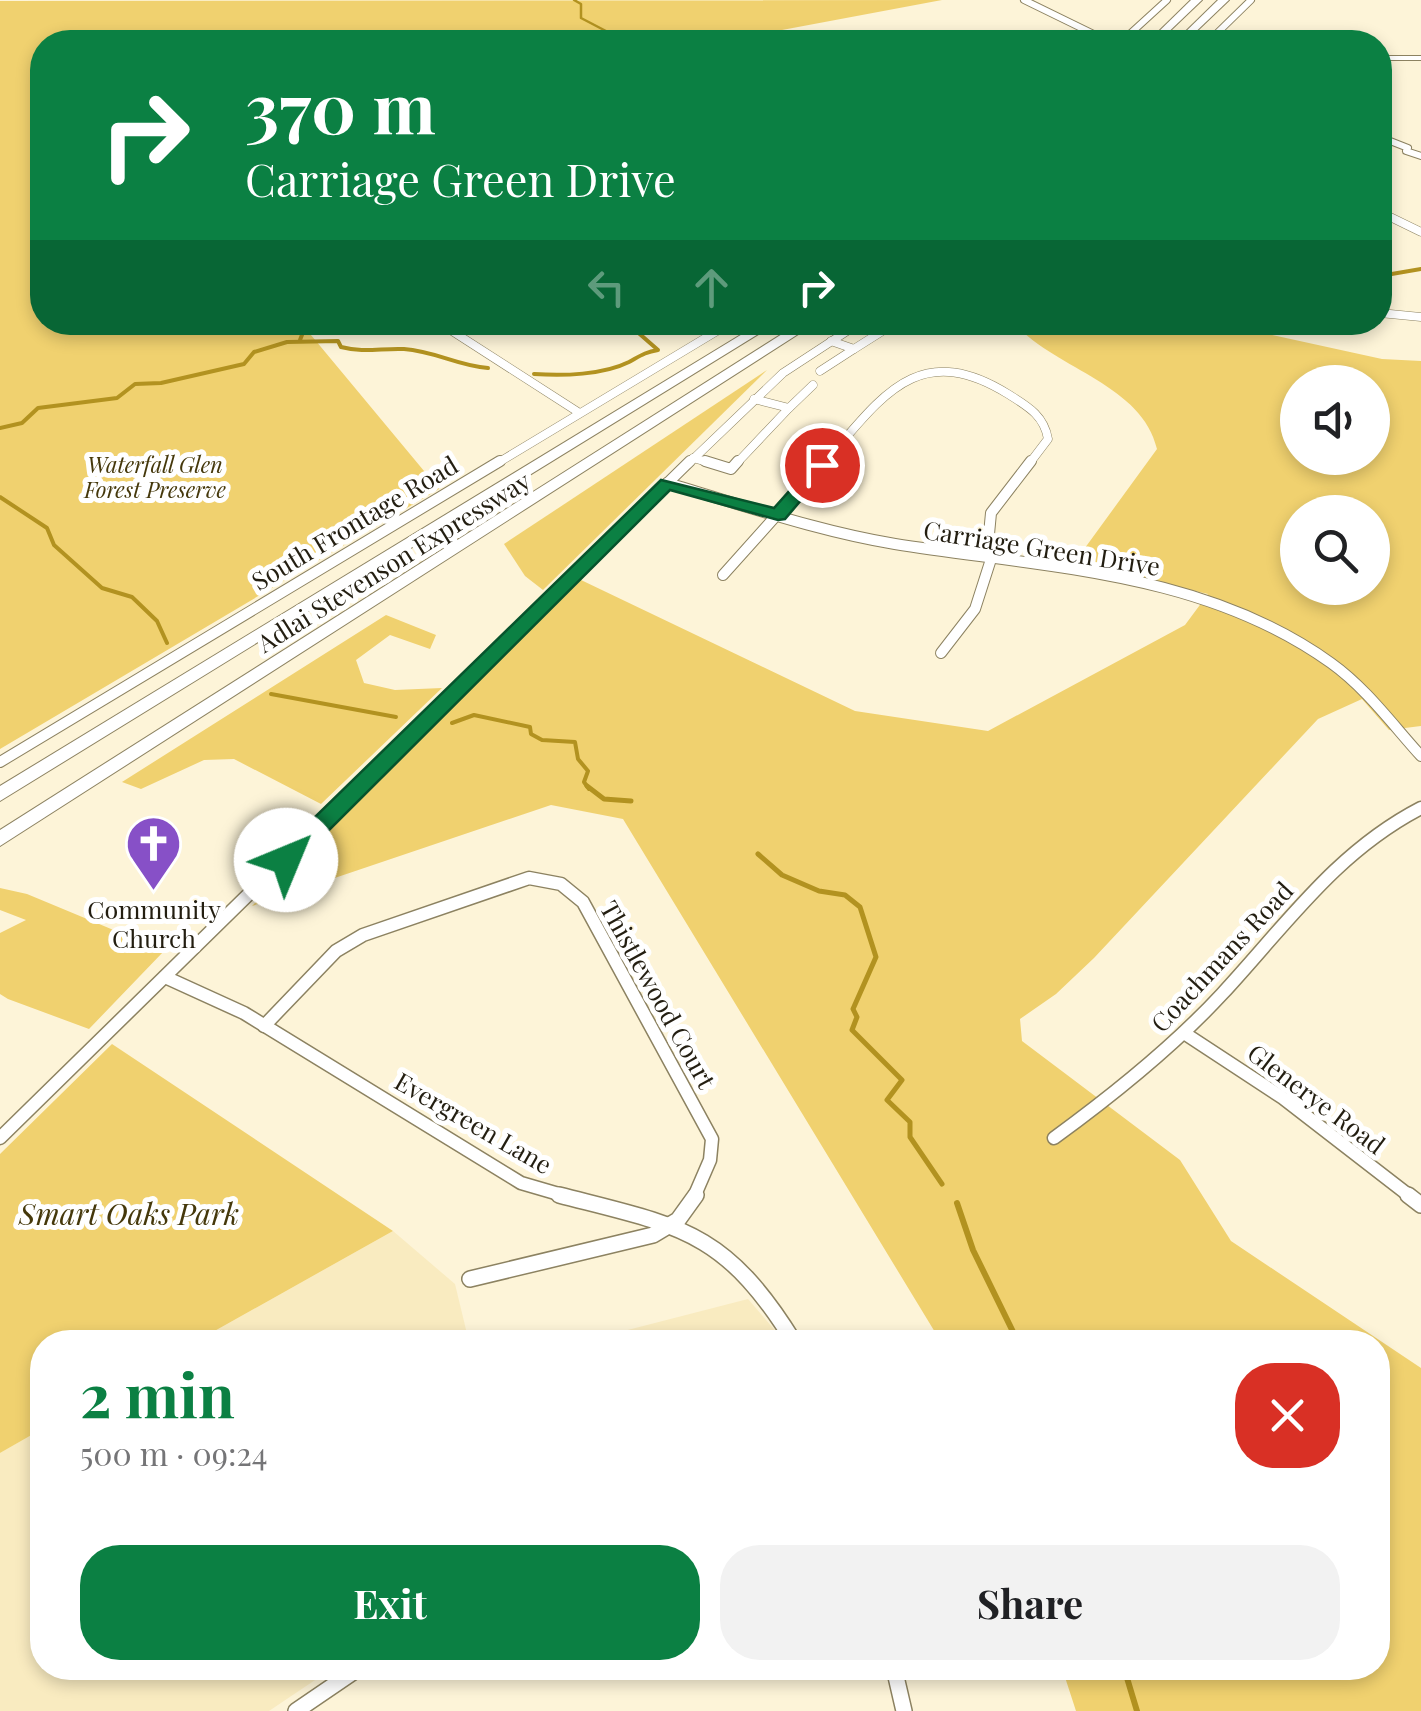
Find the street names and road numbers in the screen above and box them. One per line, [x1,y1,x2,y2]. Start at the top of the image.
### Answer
street label: South Frontage Road [245,447,463,597]
street label: Adlai Stevenson Expressway [249,463,536,659]
street label: Carriage Green Drive [921,512,1163,582]
street label: Coachmans Road [1143,874,1299,1038]
street label: Thistlewood Court [594,894,725,1095]
street label: Glenerye Road [1242,1036,1392,1160]
street label: Evergreen Lane [390,1064,558,1180]

